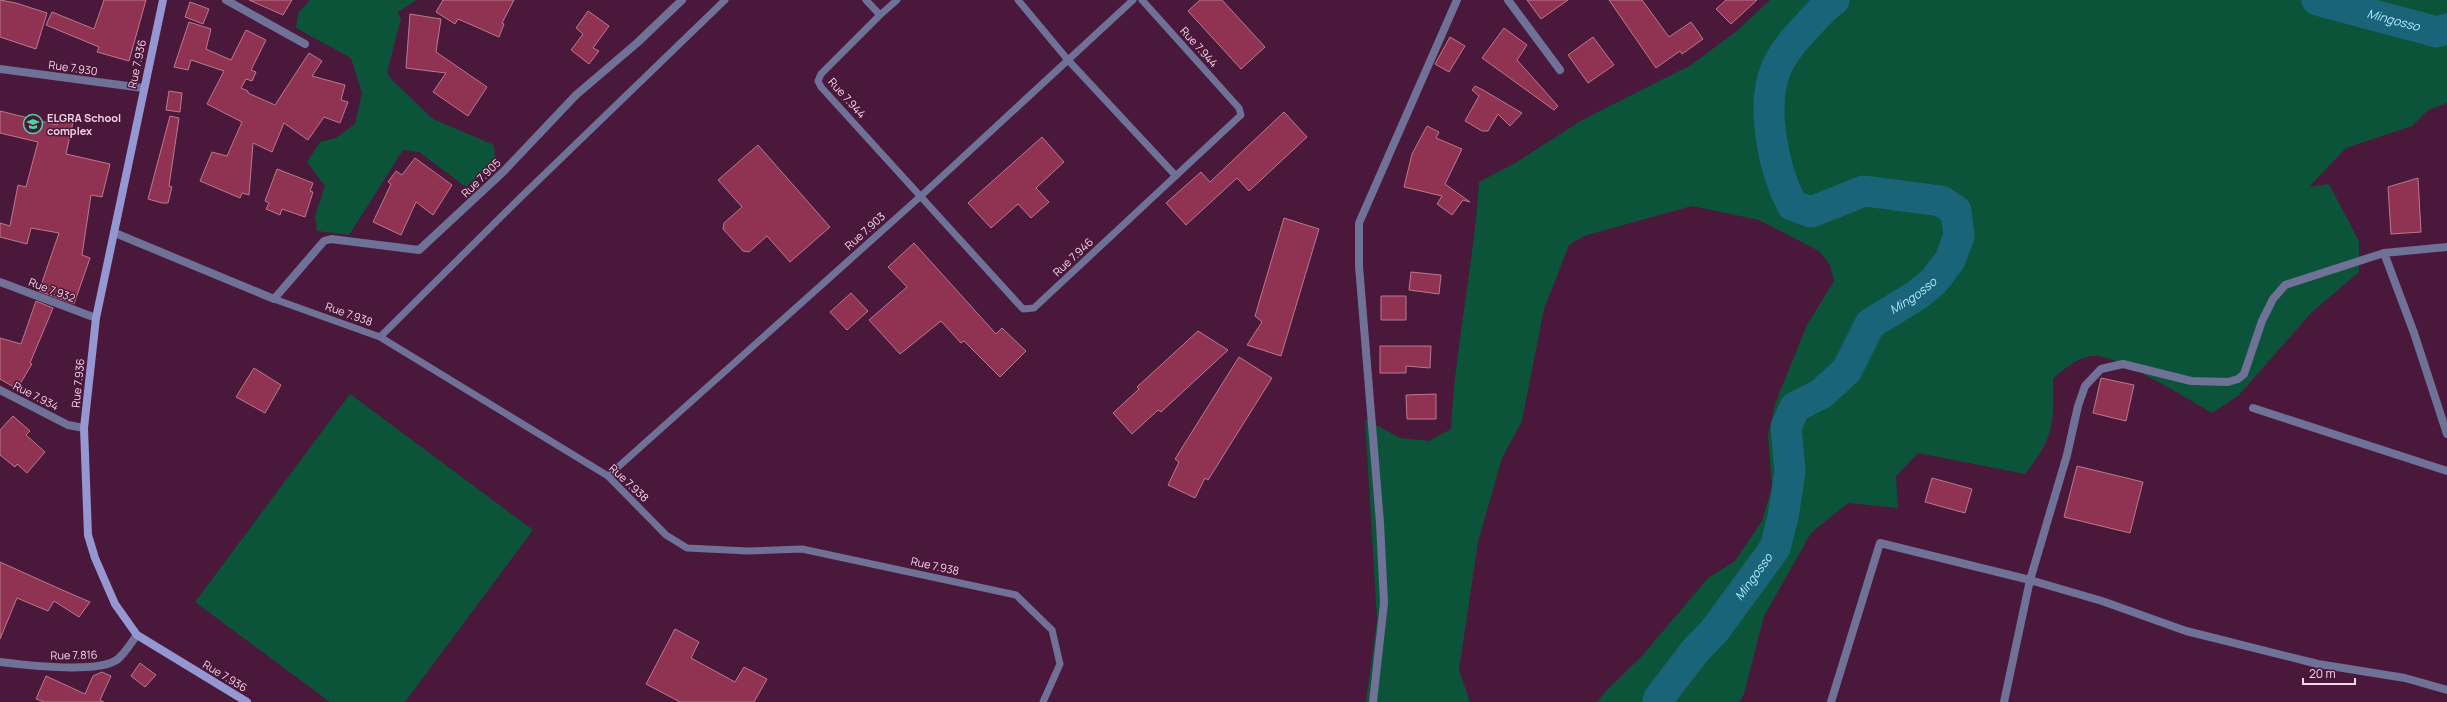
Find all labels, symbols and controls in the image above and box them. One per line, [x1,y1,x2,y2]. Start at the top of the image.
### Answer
water label: Mingosso [2365,5,2423,35]
street label: Rue 7.944 [1177,23,1222,70]
street label: Rue 7.936 [124,38,149,90]
street label: Rue 7.930 [48,57,99,78]
street label: Rue 7.944 [825,74,870,121]
place label: ELGRA School complex [47,110,121,138]
school or university icon: ELGRA School complex [22,113,44,135]
street label: Rue 7.905 [458,155,504,200]
street label: Rue 7.903 [841,209,888,253]
street label: Rue 7.946 [1049,234,1096,279]
water label: Mingosso [1886,273,1941,318]
street label: Rue 7.932 [27,274,78,305]
street label: Rue 7.938 [324,298,375,329]
street label: Rue 7.936 [67,357,88,408]
street label: Rue 7.934 [11,378,61,413]
street label: Rue 7.938 [606,460,652,505]
water label: Mingosso [1731,549,1777,603]
street label: Rue 7.938 [910,553,961,578]
street label: Rue 7.816 [50,647,98,662]
street label: Rue 7.936 [200,656,250,695]
scale bar [2303,660,2355,686]
text: 20 m [2309,665,2336,682]

